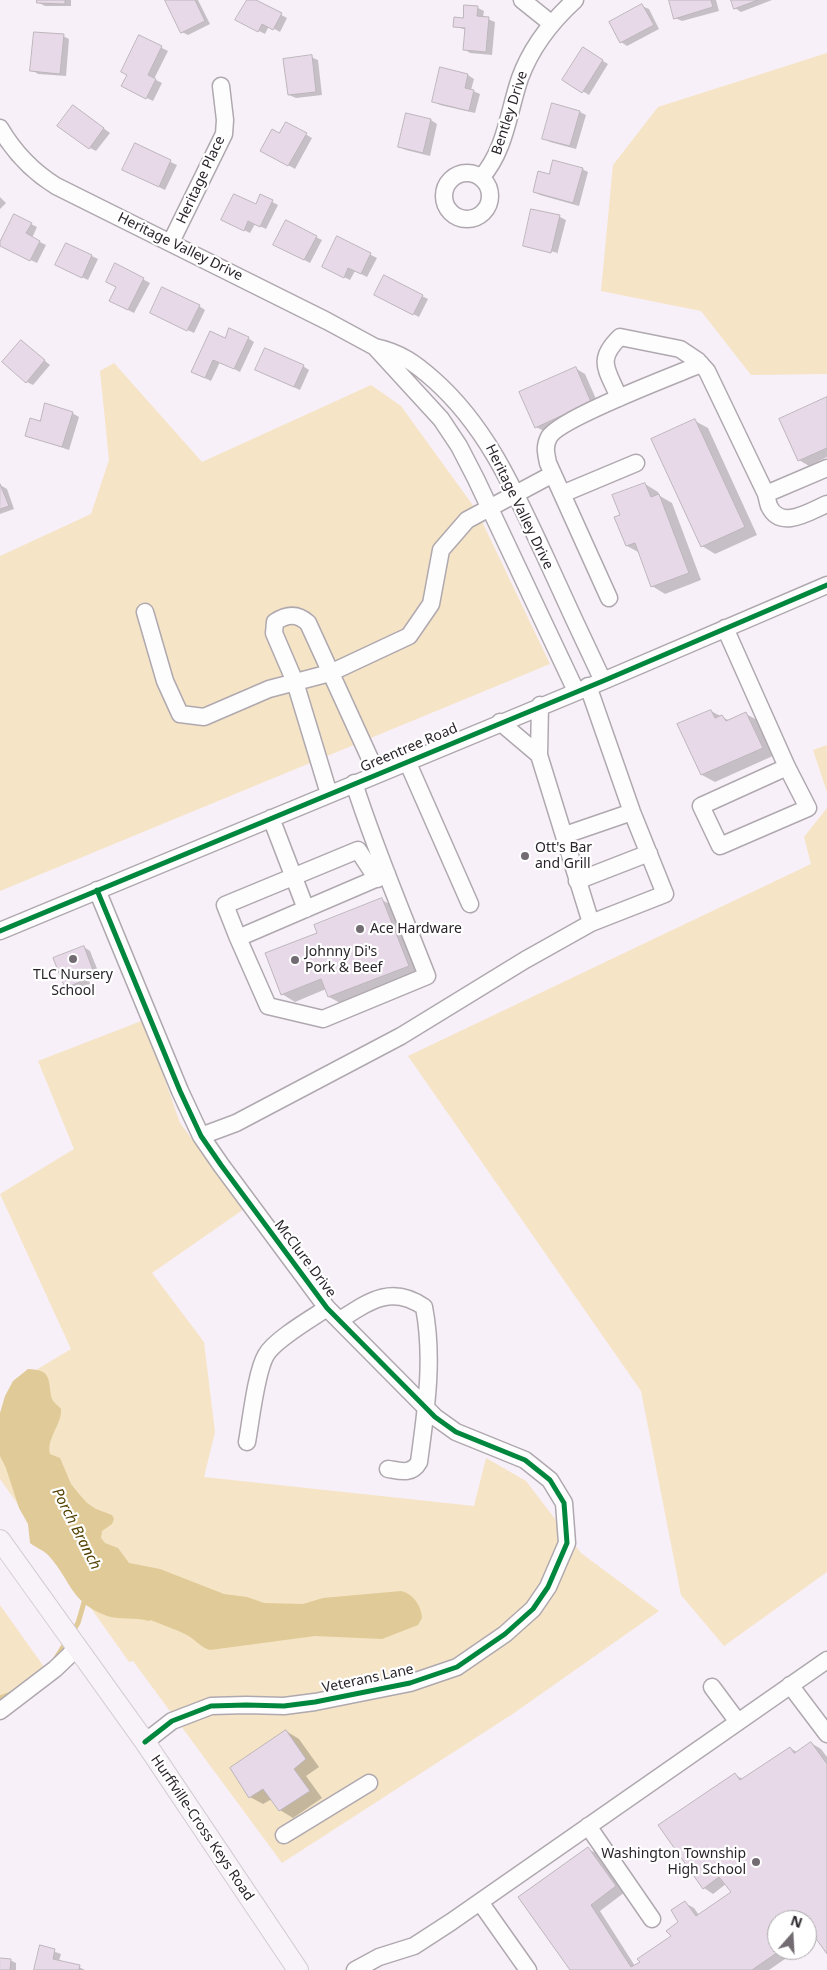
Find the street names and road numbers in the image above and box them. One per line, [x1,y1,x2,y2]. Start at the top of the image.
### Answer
street label: Bentley Drive [489,69,531,157]
street label: Heritage Place [173,133,229,227]
street label: Heritage Valley Drive [115,209,245,285]
street label: Heritage Valley Drive [481,442,557,572]
street label: Greentree Road [358,720,460,776]
street label: McClure Drive [271,1217,339,1301]
street label: Veterans Lane [321,1661,415,1697]
street label: Hurffville-Cross Keys Road [147,1752,257,1904]

